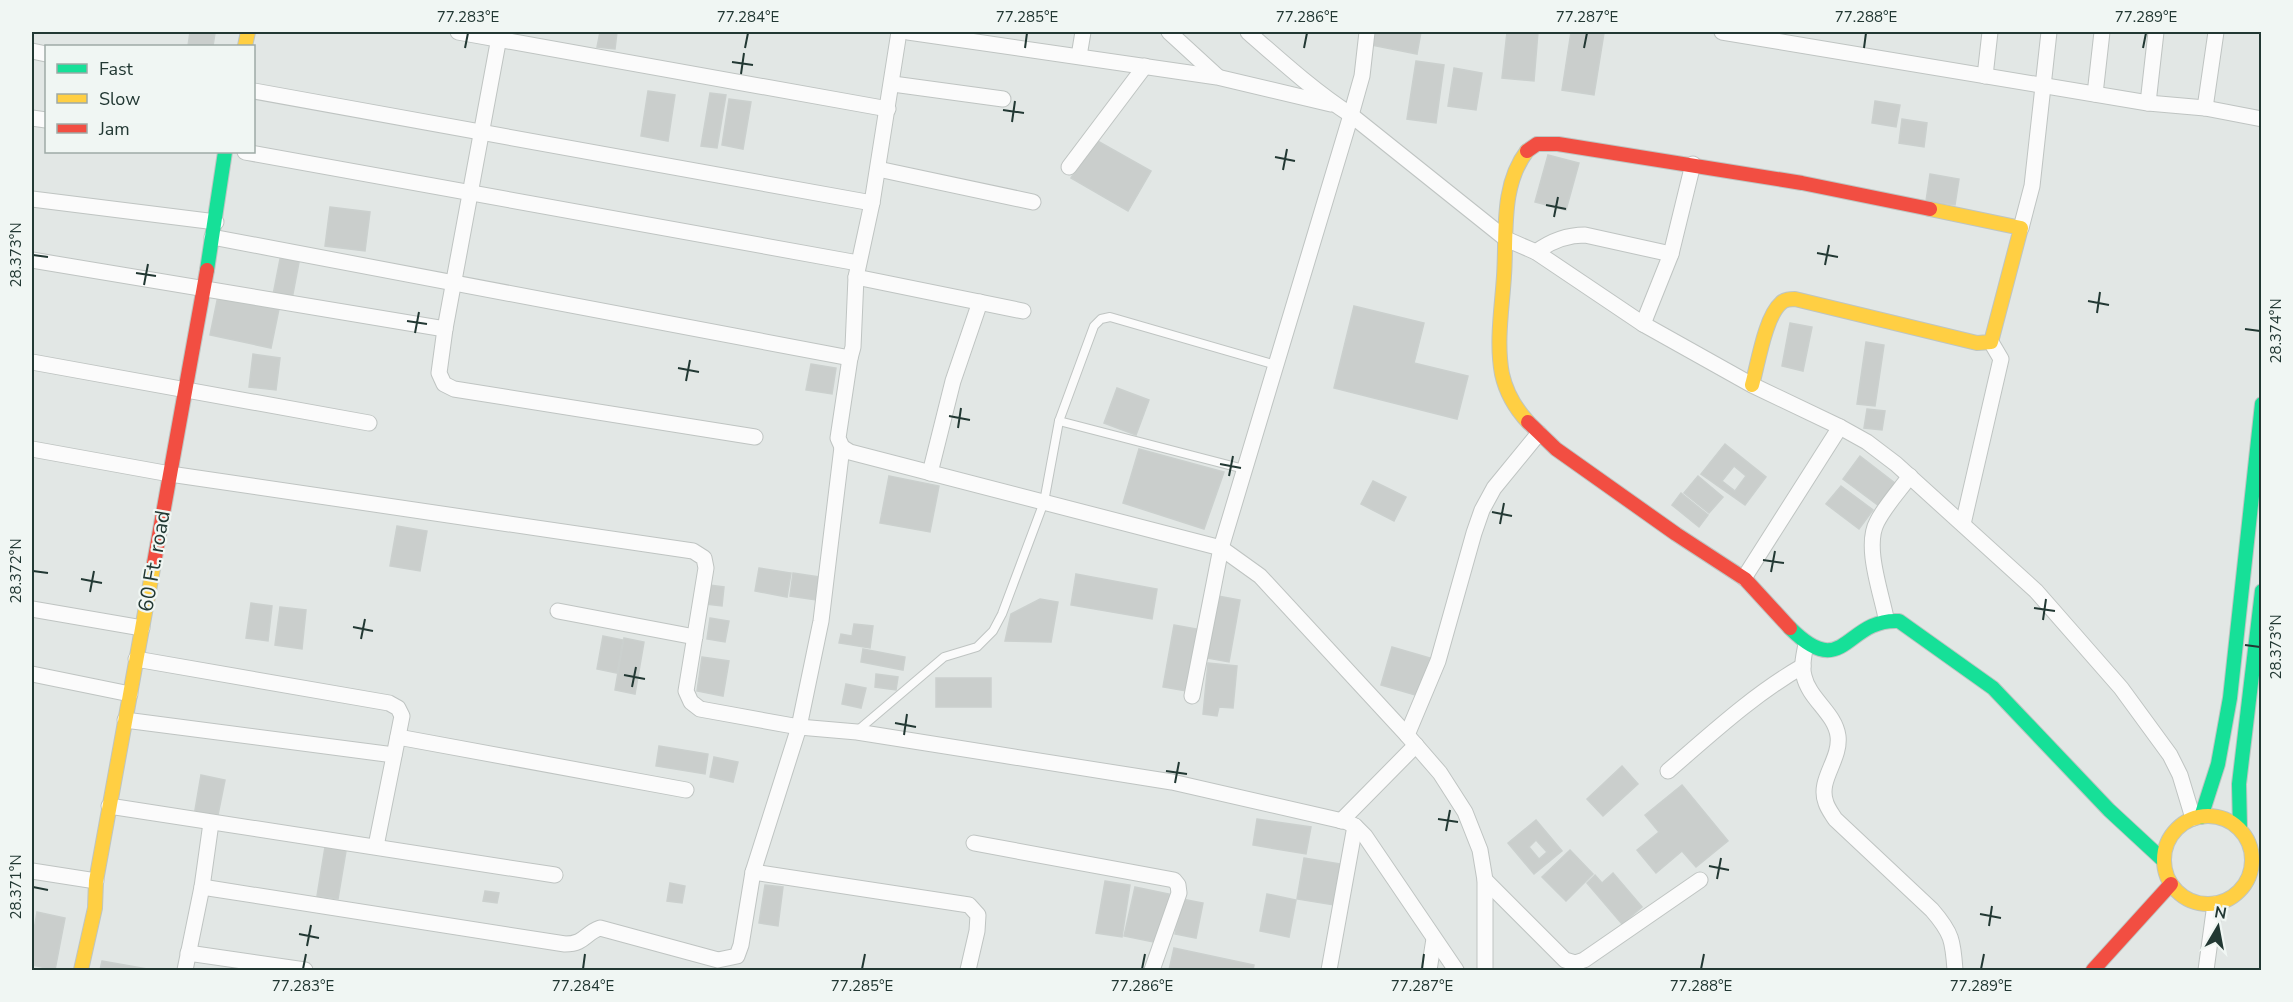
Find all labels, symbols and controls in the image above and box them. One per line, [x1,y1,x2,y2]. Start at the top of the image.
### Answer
text: 77.283°E [437,7,499,27]
text: 77.284°E [717,7,779,27]
text: 77.285°E [996,7,1058,27]
text: 77.286°E [1276,7,1338,27]
text: 77.287°E [1556,7,1618,27]
text: 77.288°E [1835,7,1897,27]
text: 77.289°E [2115,7,2177,27]
legend [45,45,255,153]
text: Fast [99,57,134,81]
text: Slow [99,87,140,111]
text: Jam [98,117,130,141]
text: 28.373°N [6,222,26,288]
text: 28.374°N [2266,298,2286,364]
street label: 60 Ft. road [131,508,177,614]
text: 28.372°N [6,538,26,604]
text: 28.373°N [2266,614,2286,680]
text: 28.371°N [6,854,26,920]
north arrow [2188,897,2248,957]
text: N [2213,901,2228,925]
text: 77.283°E [272,976,334,996]
text: 77.284°E [552,976,614,996]
text: 77.285°E [831,976,893,996]
text: 77.286°E [1111,976,1173,996]
text: 77.287°E [1391,976,1453,996]
text: 77.288°E [1670,976,1732,996]
text: 77.289°E [1950,976,2012,996]

